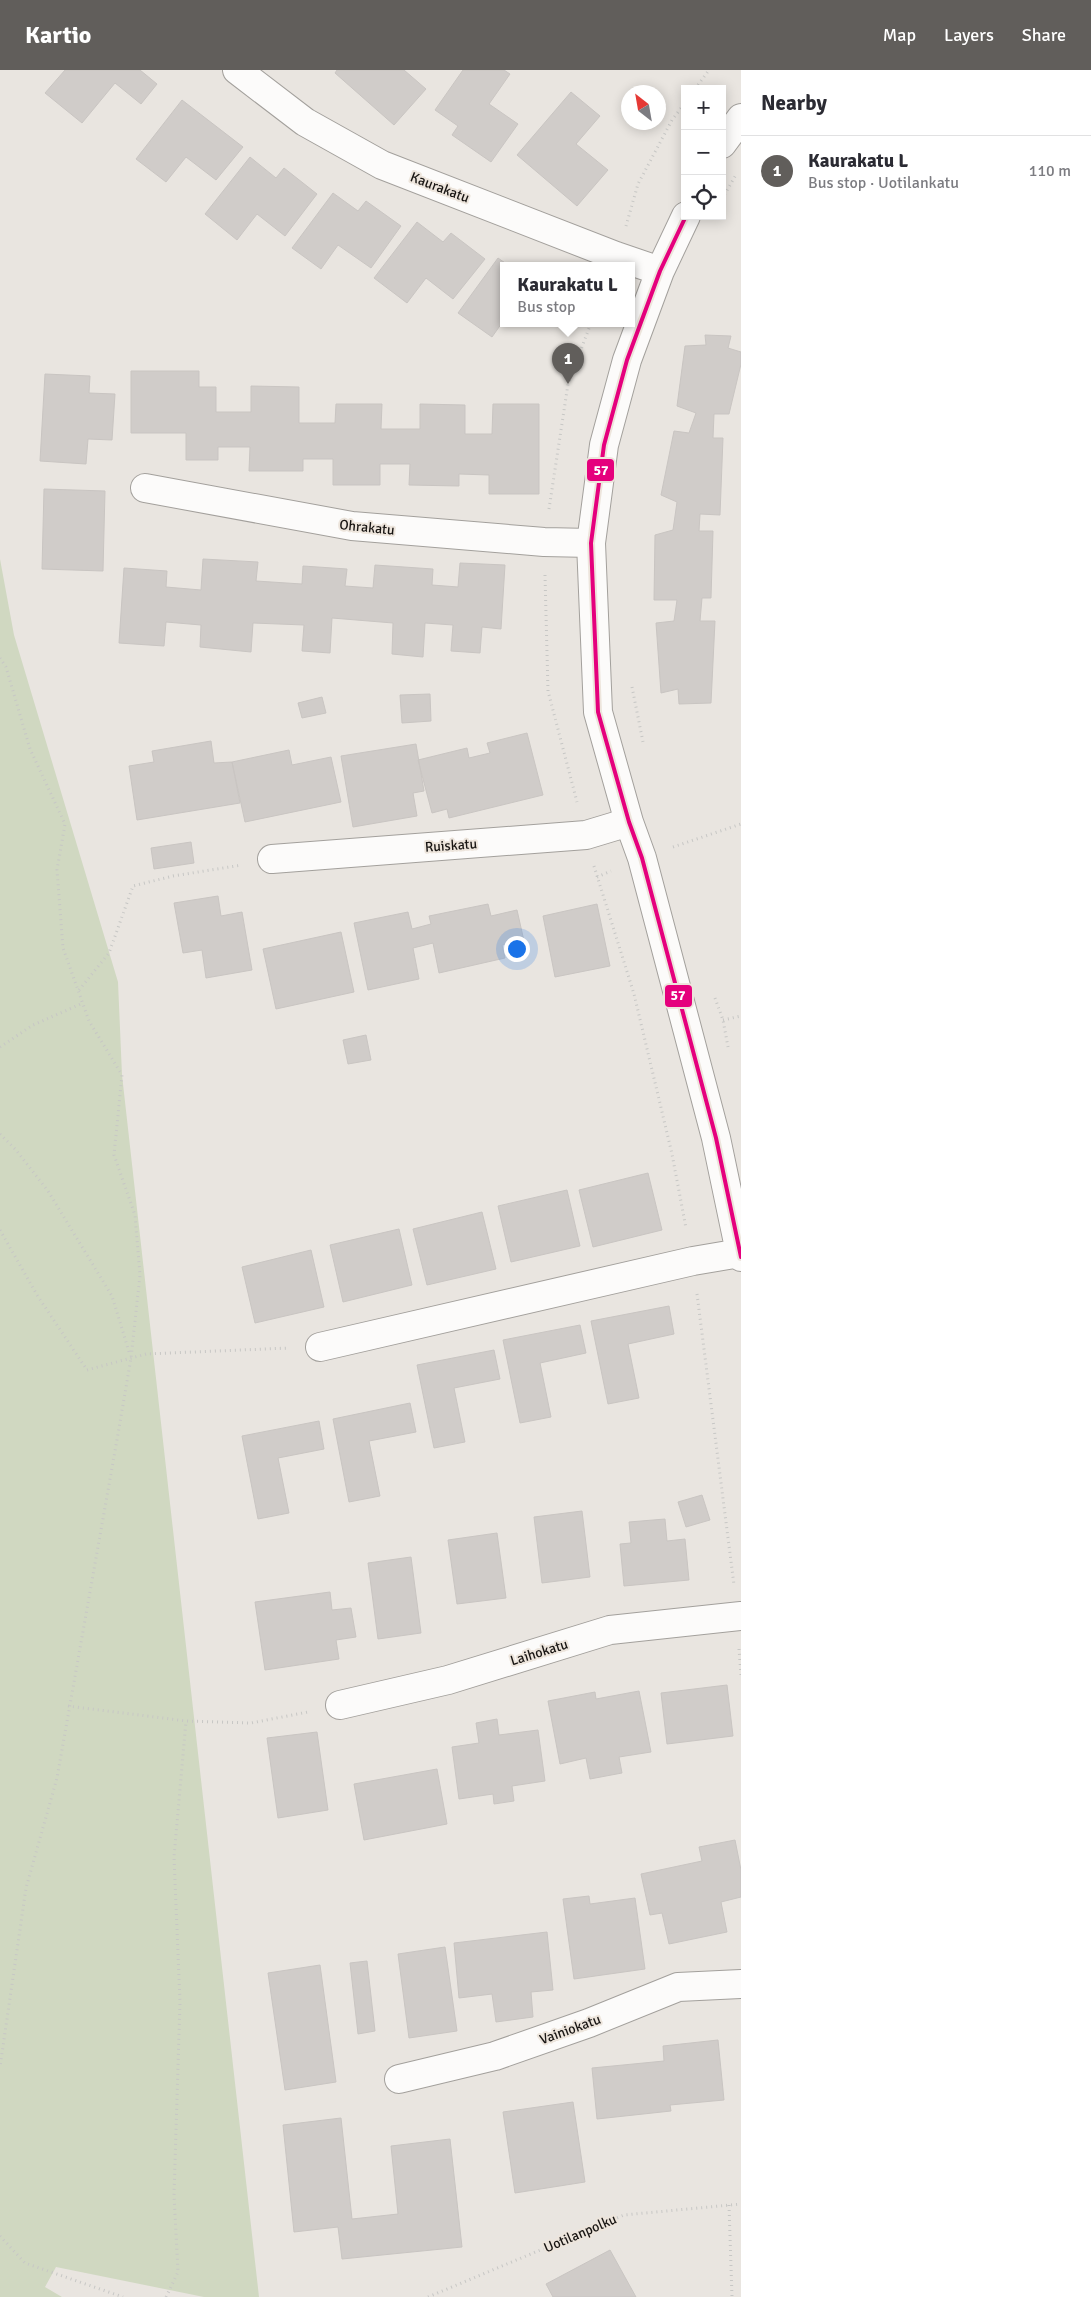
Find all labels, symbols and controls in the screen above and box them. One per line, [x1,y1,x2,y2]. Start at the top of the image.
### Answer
text: Kartio [25,20,91,50]
text: Map [883,24,916,46]
text: Layers [944,24,994,46]
text: Share [1022,24,1066,46]
north arrow [621,85,666,130]
map controls [681,85,726,220]
button: + [681,85,726,130]
text: Nearby [761,90,827,116]
button: − [681,130,726,175]
text: Kaurakatu L [808,149,908,173]
text: 1 [773,161,781,181]
text: 110 m [1029,161,1071,181]
street label: Kaurakatu [408,168,472,206]
text: Bus stop · Uotilankatu [808,173,959,193]
button: locate [681,175,726,220]
popup [500,262,635,327]
text: Kaurakatu L [517,273,618,297]
text: Bus stop [517,297,576,317]
pin: 1 [552,343,584,384]
line badge: 57 [586,458,615,482]
text: 57 [593,462,609,479]
street label: Ohrakatu [338,516,395,539]
street label: Ruiskatu [424,835,478,856]
your location [504,936,530,962]
line badge: 57 [664,984,693,1008]
text: 57 [670,987,686,1004]
street label: Laihokatu [508,1636,570,1669]
street label: Vainiokatu [537,2011,603,2048]
street label: Uotilanpolku [541,2211,619,2256]

